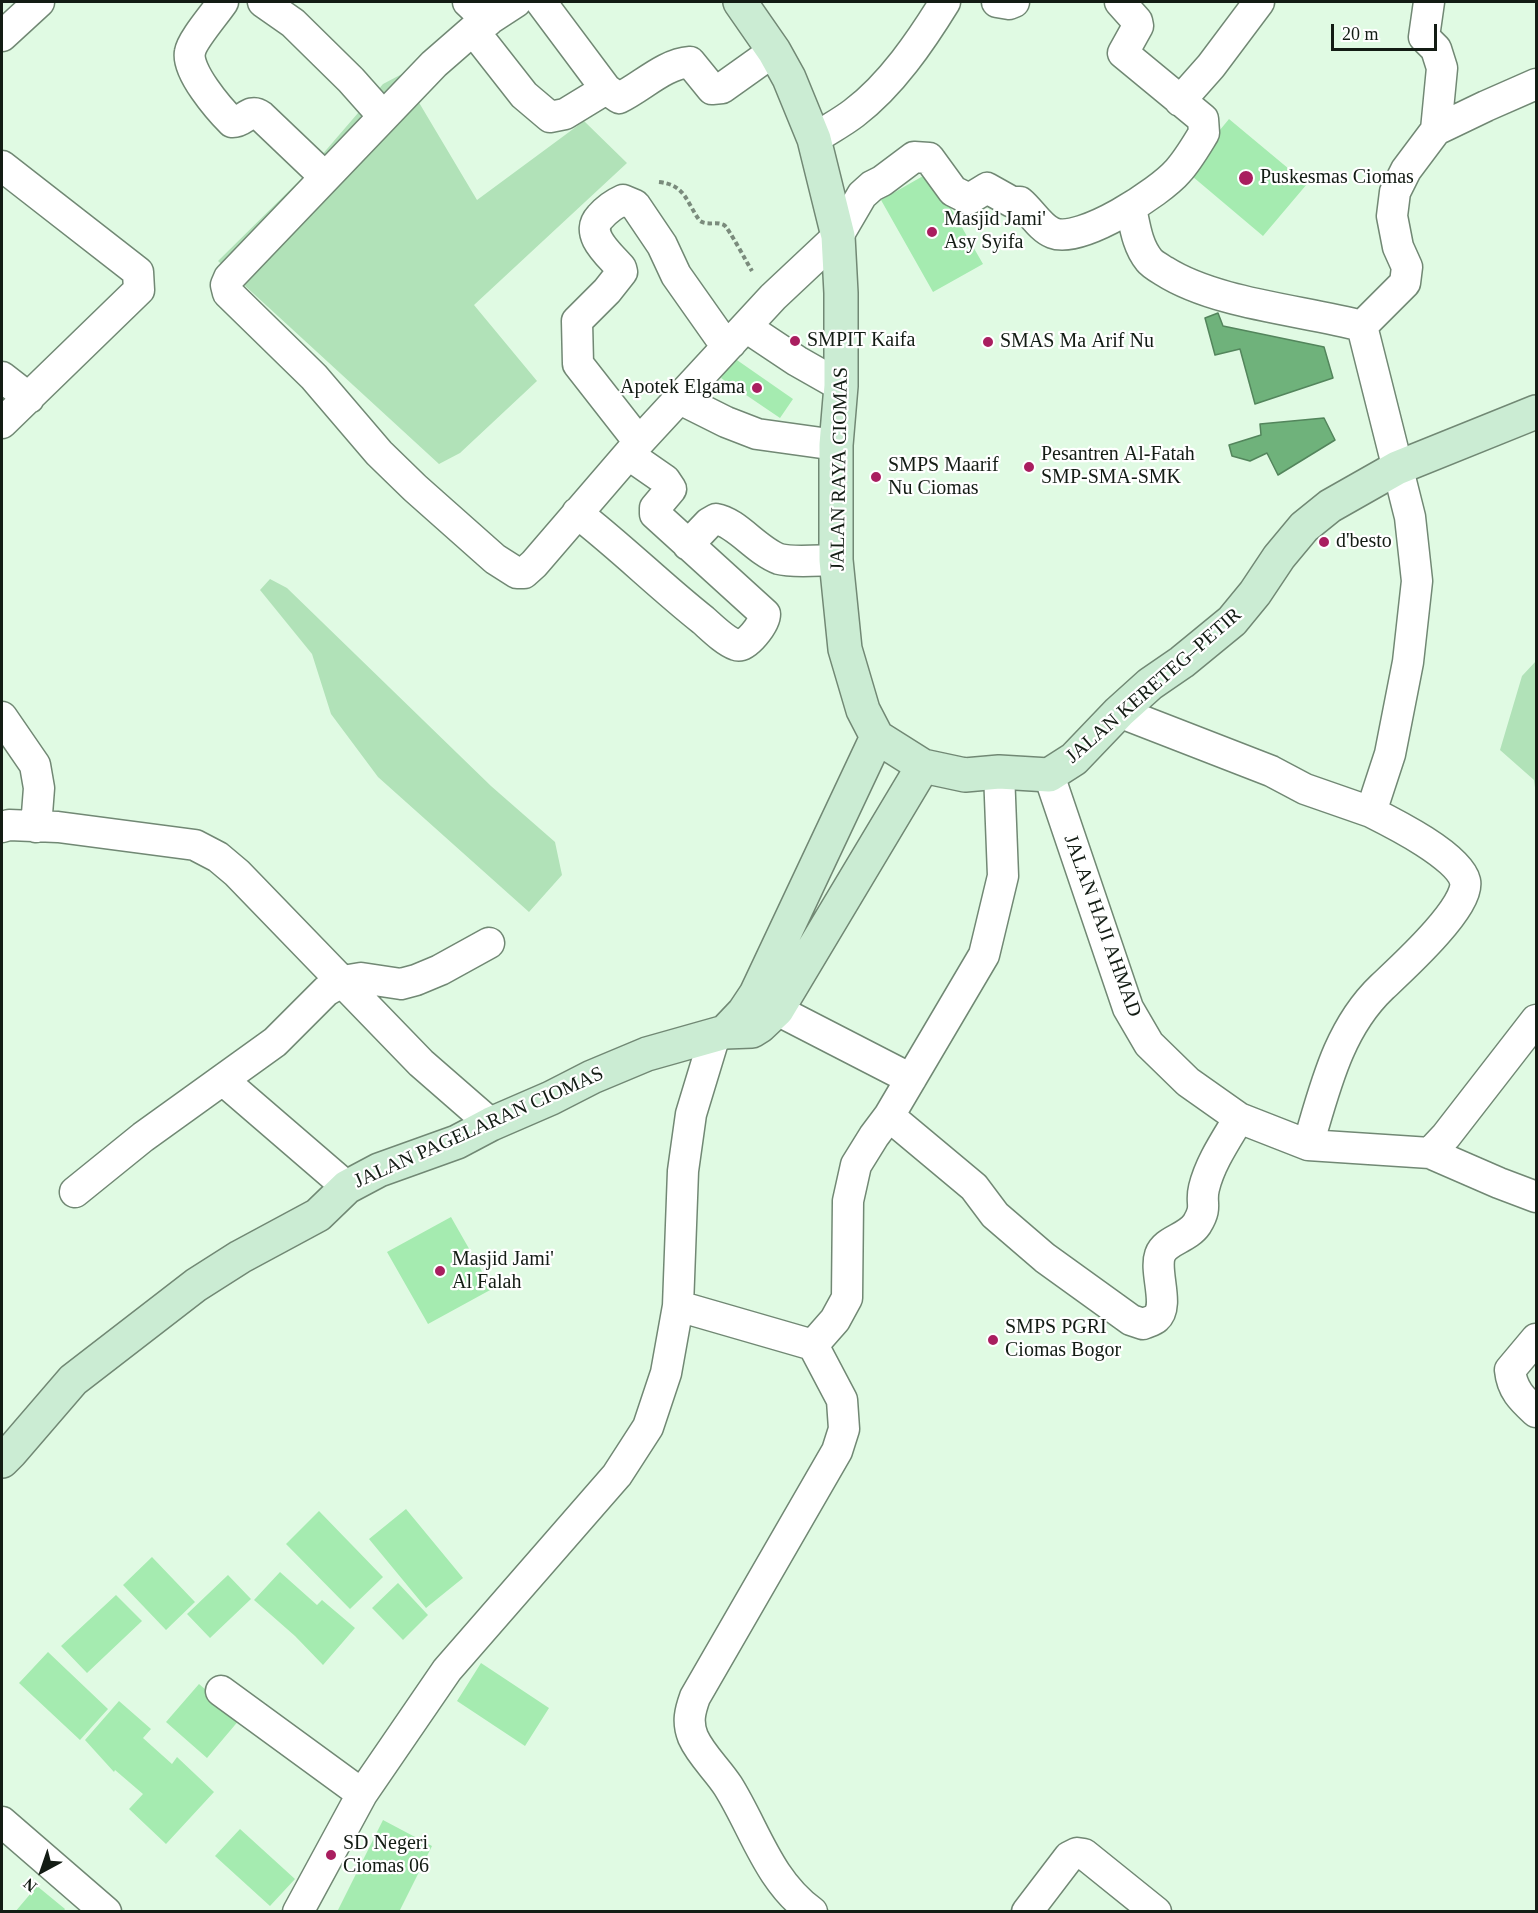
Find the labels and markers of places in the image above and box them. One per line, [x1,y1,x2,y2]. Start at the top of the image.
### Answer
place label: Puskesmas Ciomas [1260,166,1414,190]
marker: Puskesmas Ciomas [1237,169,1255,187]
place label: Masjid Jami' Asy Syifa [944,208,1046,255]
marker: Masjid Jami' Asy Syifa [925,225,939,239]
place label: SMPIT Kaifa [807,329,915,353]
place label: SMAS Ma Arif Nu [1000,330,1154,354]
marker: SMPIT Kaifa [788,334,802,348]
marker: SMAS Ma Arif Nu [981,335,995,349]
place label: Apotek Elgama [620,376,745,400]
marker: Apotek Elgama [750,381,764,395]
place label: Pesantren Al-Fatah SMP-SMA-SMK [1041,443,1195,490]
place label: SMPS Maarif Nu Ciomas [888,454,999,501]
marker: Pesantren Al-Fatah SMP-SMA-SMK [1022,460,1036,474]
marker: SMPS Maarif Nu Ciomas [869,470,883,484]
place label: d'besto [1336,530,1392,554]
marker: d'besto [1317,535,1331,549]
place label: Masjid Jami' Al Falah [452,1248,554,1295]
marker: Masjid Jami' Al Falah [433,1264,447,1278]
place label: SMPS PGRI Ciomas Bogor [1005,1316,1121,1363]
marker: SMPS PGRI Ciomas Bogor [986,1333,1000,1347]
place label: SD Negeri Ciomas 06 [343,1832,429,1879]
marker: SD Negeri Ciomas 06 [324,1848,338,1862]

